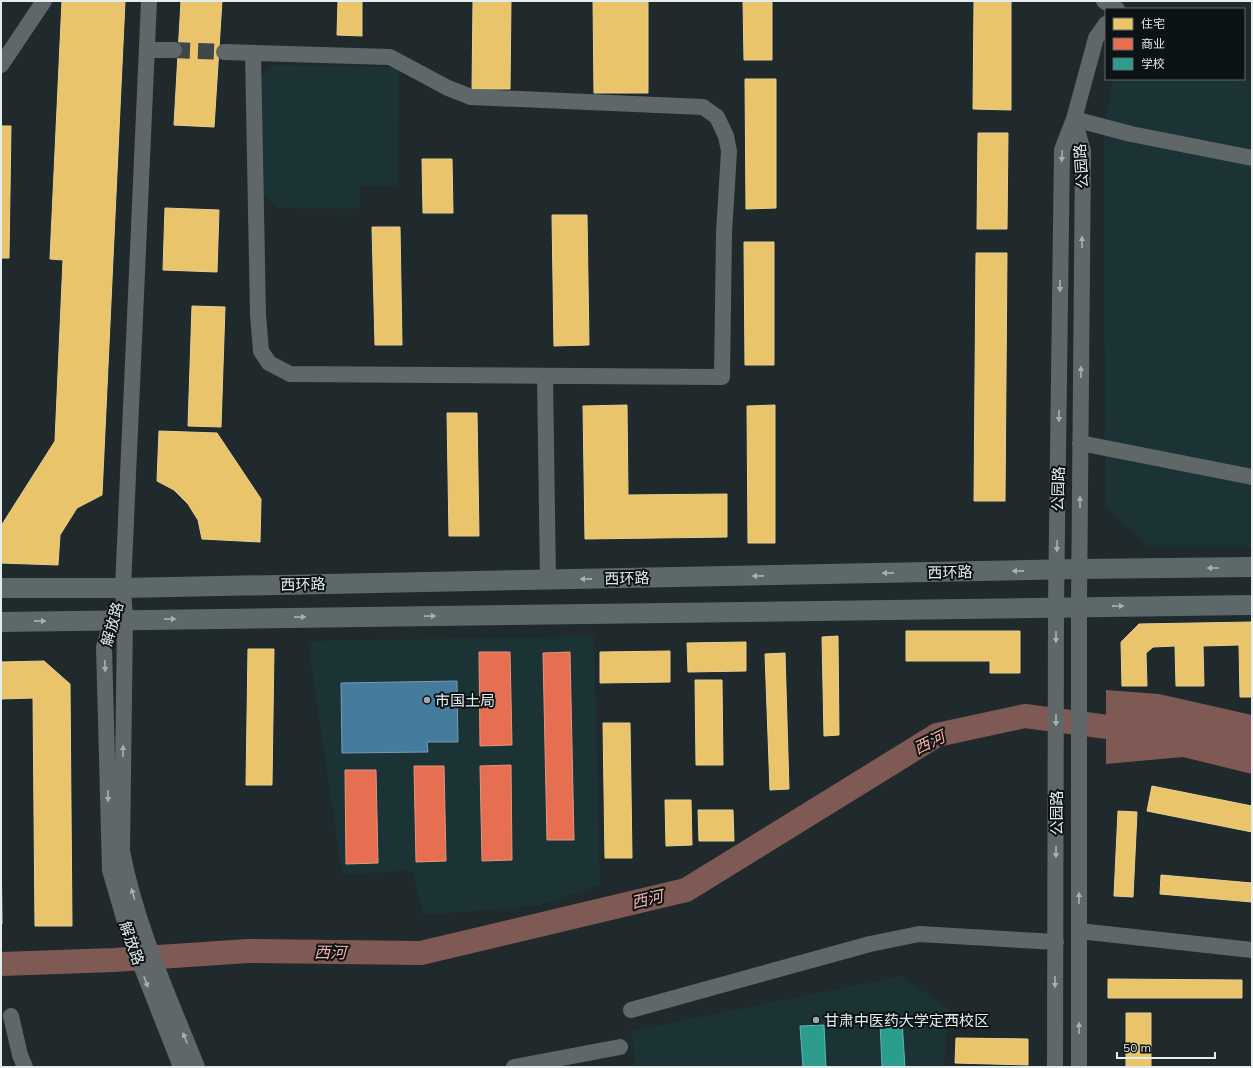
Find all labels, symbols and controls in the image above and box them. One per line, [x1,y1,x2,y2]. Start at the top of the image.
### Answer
legend [1105,8,1245,80]
text: 住宅 [1141,16,1165,31]
text: 商业 [1141,36,1165,51]
text: 学校 [1141,56,1165,71]
street label: 公园路 [1070,143,1092,189]
one-way arrow [1058,150,1065,162]
one-way arrow [1079,235,1085,248]
one-way arrow [1057,280,1063,293]
one-way arrow [1078,365,1084,378]
one-way arrow [1056,410,1062,423]
street label: 公园路 [1048,466,1068,512]
one-way arrow [1077,495,1083,508]
one-way arrow [1054,540,1061,552]
street label: 西环路 [927,562,973,582]
one-way arrow [1206,565,1219,571]
street label: 西环路 [604,568,650,588]
one-way arrow [1011,568,1024,574]
one-way arrow [881,570,894,576]
one-way arrow [751,573,764,579]
street label: 西环路 [280,574,326,594]
one-way arrow [579,576,592,582]
street label: 解放路 [97,600,127,648]
one-way arrow [1112,603,1125,609]
one-way arrow [424,612,436,619]
one-way arrow [294,614,306,621]
one-way arrow [164,616,177,622]
one-way arrow [34,618,47,624]
one-way arrow [1053,631,1059,644]
one-way arrow [101,660,108,672]
place label: 市国土局 [435,691,495,710]
marker: 市国土局 [422,695,432,705]
one-way arrow [1053,714,1059,727]
water label: 西河 [910,725,950,758]
one-way arrow [120,745,127,757]
one-way arrow [105,790,111,803]
street label: 公园路 [1047,790,1066,836]
one-way arrow [1053,846,1059,859]
water label: 西河 [629,885,668,912]
one-way arrow [130,888,136,900]
one-way arrow [1076,891,1082,904]
street label: 解放路 [116,919,148,967]
water label: 西河 [314,942,349,962]
one-way arrow [144,976,150,988]
one-way arrow [1052,976,1058,989]
place label: 甘肃中医药大学定西校区 [824,1011,989,1030]
marker: 甘肃中医药大学定西校区 [811,1015,821,1025]
one-way arrow [1076,1021,1082,1034]
one-way arrow [182,1033,188,1044]
scale bar [1117,1034,1215,1060]
text: 50 m [1123,1040,1151,1055]

